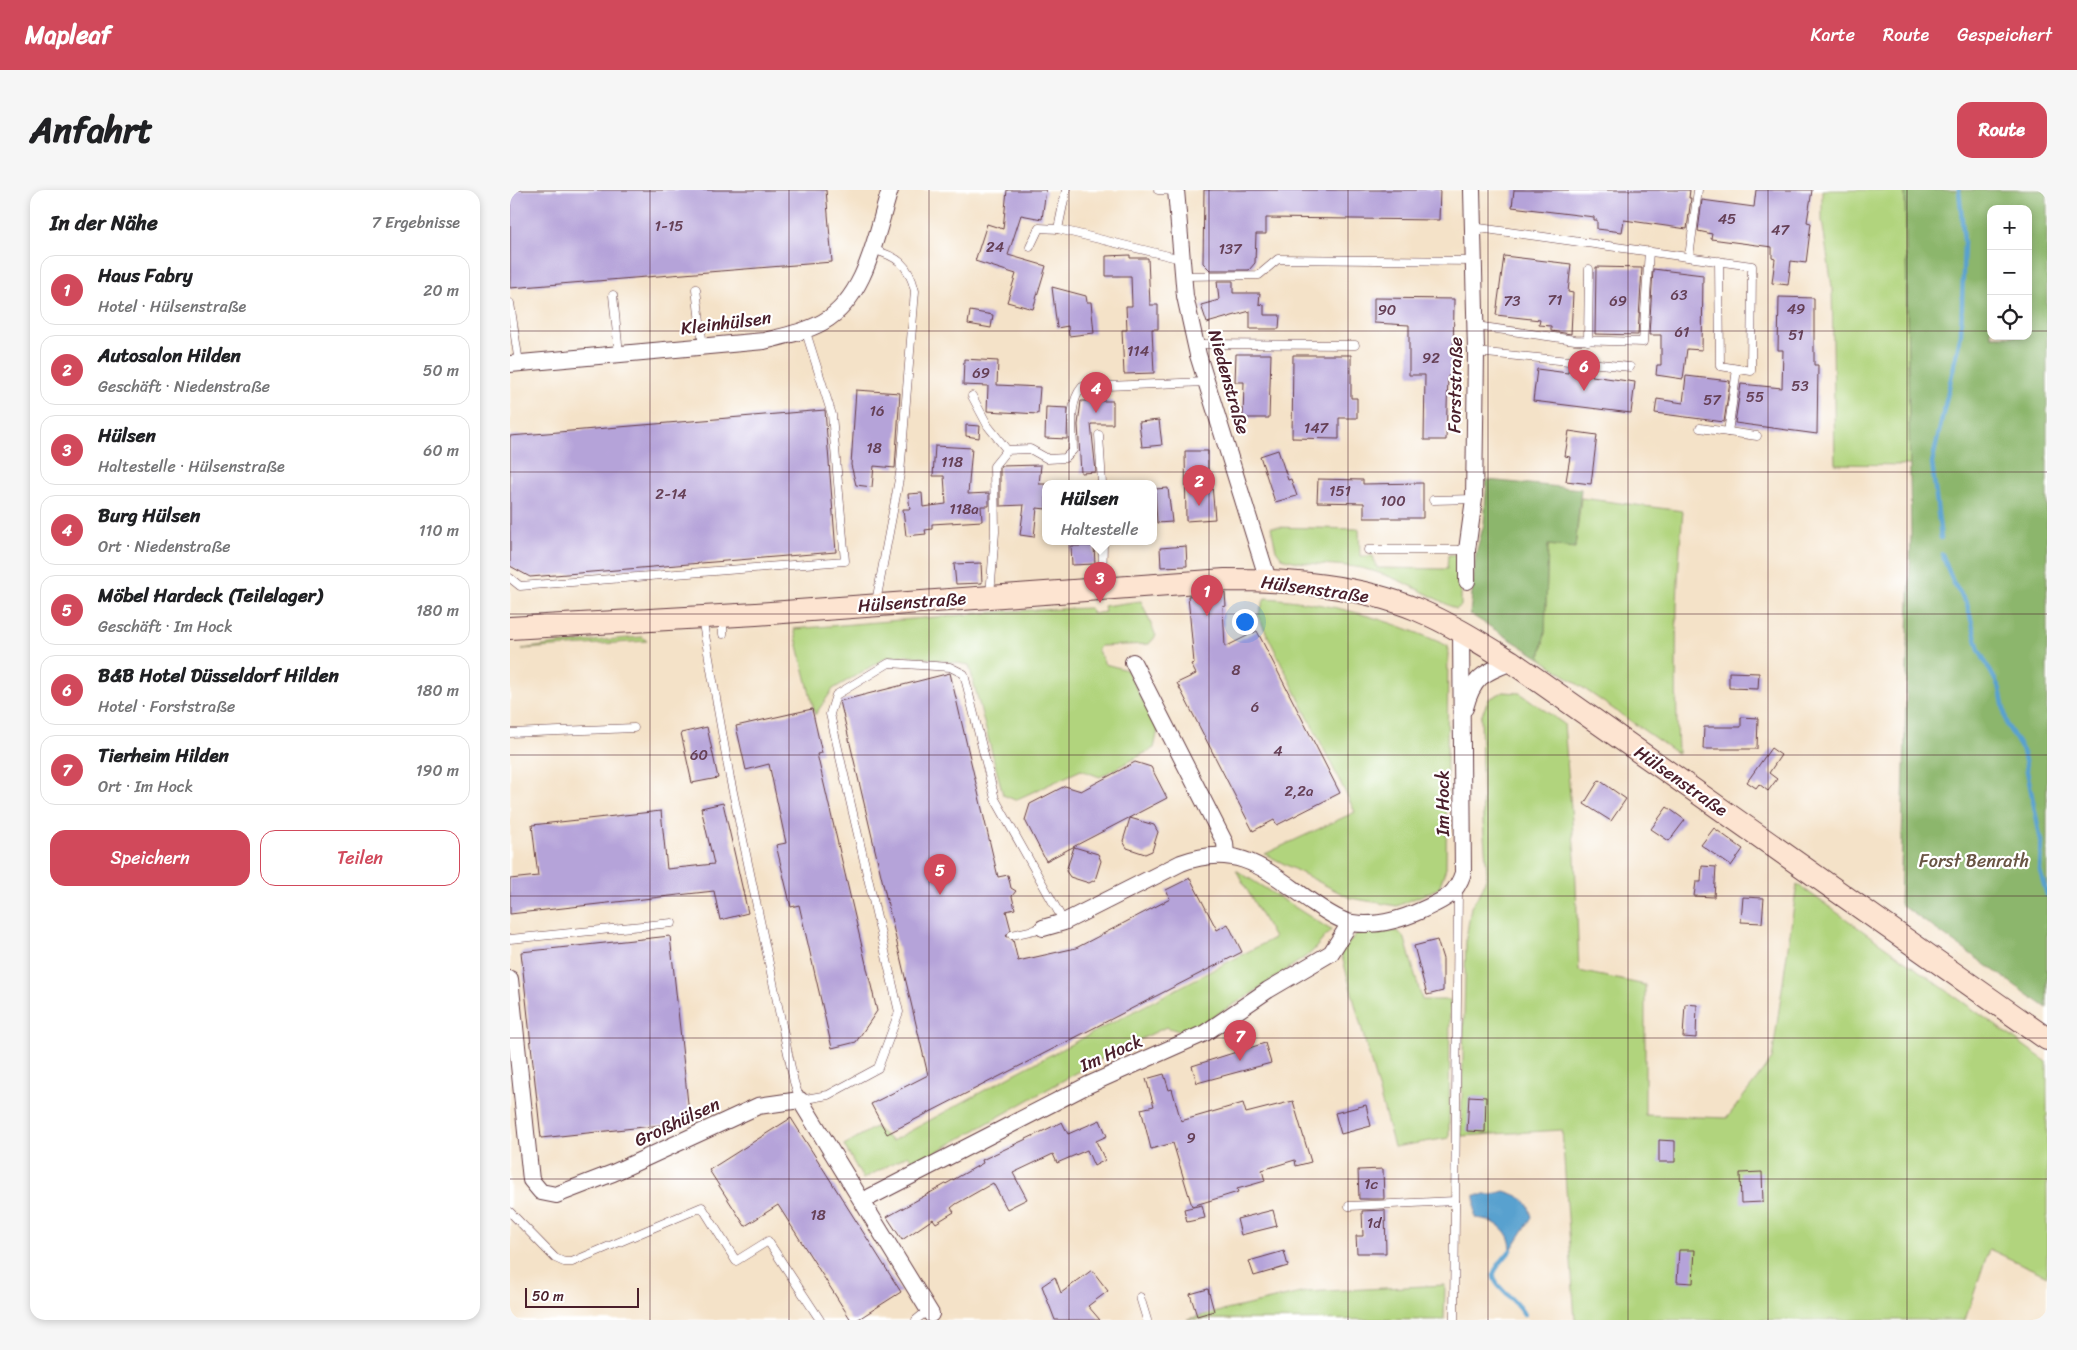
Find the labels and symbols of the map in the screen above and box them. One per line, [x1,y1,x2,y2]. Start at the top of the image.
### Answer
house number: 45 [1718,206,1736,232]
house number: 1-15 [655,213,684,239]
house number: 47 [1771,217,1790,243]
house number: 24 [986,234,1004,260]
house number: 137 [1218,236,1243,262]
house number: 63 [1671,282,1687,308]
house number: 71 [1547,287,1563,313]
house number: 73 [1504,288,1520,314]
house number: 69 [1609,288,1627,314]
house number: 49 [1787,296,1805,322]
house number: 90 [1378,297,1396,323]
street label: Kleinhülsen [679,302,773,344]
house number: 61 [1675,319,1689,345]
house number: 51 [1788,322,1804,348]
street label: Niedenstraße [1199,326,1259,438]
street label: Forststraße [1438,337,1472,433]
house number: 114 [1127,338,1149,364]
house number: 92 [1422,345,1440,371]
pin: 6 [1568,350,1600,391]
house number: 69 [972,360,990,386]
pin: 4 [1080,372,1112,413]
house number: 53 [1791,373,1809,399]
house number: 55 [1746,384,1764,410]
house number: 57 [1703,387,1722,413]
house number: 16 [870,398,884,424]
house number: 147 [1304,415,1330,441]
house number: 18 [866,435,882,461]
house number: 118 [941,449,963,475]
pin: 2 [1183,465,1215,506]
house number: 151 [1329,478,1351,504]
house number: 2-14 [655,481,687,507]
house number: 100 [1380,488,1406,514]
house number: 118a [949,496,979,522]
pin: 3 [1084,562,1116,603]
street label: Hülsenstraße [1259,566,1371,612]
pin: 1 [1191,575,1223,616]
street label: Hülsenstraße [857,582,968,622]
your location [1232,609,1258,635]
house number: 8 [1231,657,1241,683]
house number: 6 [1251,694,1259,720]
street label: Hülsenstraße [1627,737,1735,825]
house number: 4 [1273,738,1283,764]
house number: 60 [690,742,708,768]
street label: Im Hock [1427,770,1459,837]
house number: 2,2a [1285,778,1314,804]
park label: Forst Benrath [1919,845,2029,877]
pin: 5 [924,854,956,895]
pin: 7 [1224,1020,1256,1061]
street label: Im Hock [1073,1025,1148,1081]
street label: Großhülsen [629,1088,726,1156]
house number: 9 [1186,1125,1196,1151]
house number: 1c [1364,1171,1378,1197]
house number: 18 [810,1202,826,1228]
house number: 1d [1367,1210,1382,1236]
scale bar [525,1285,639,1308]

